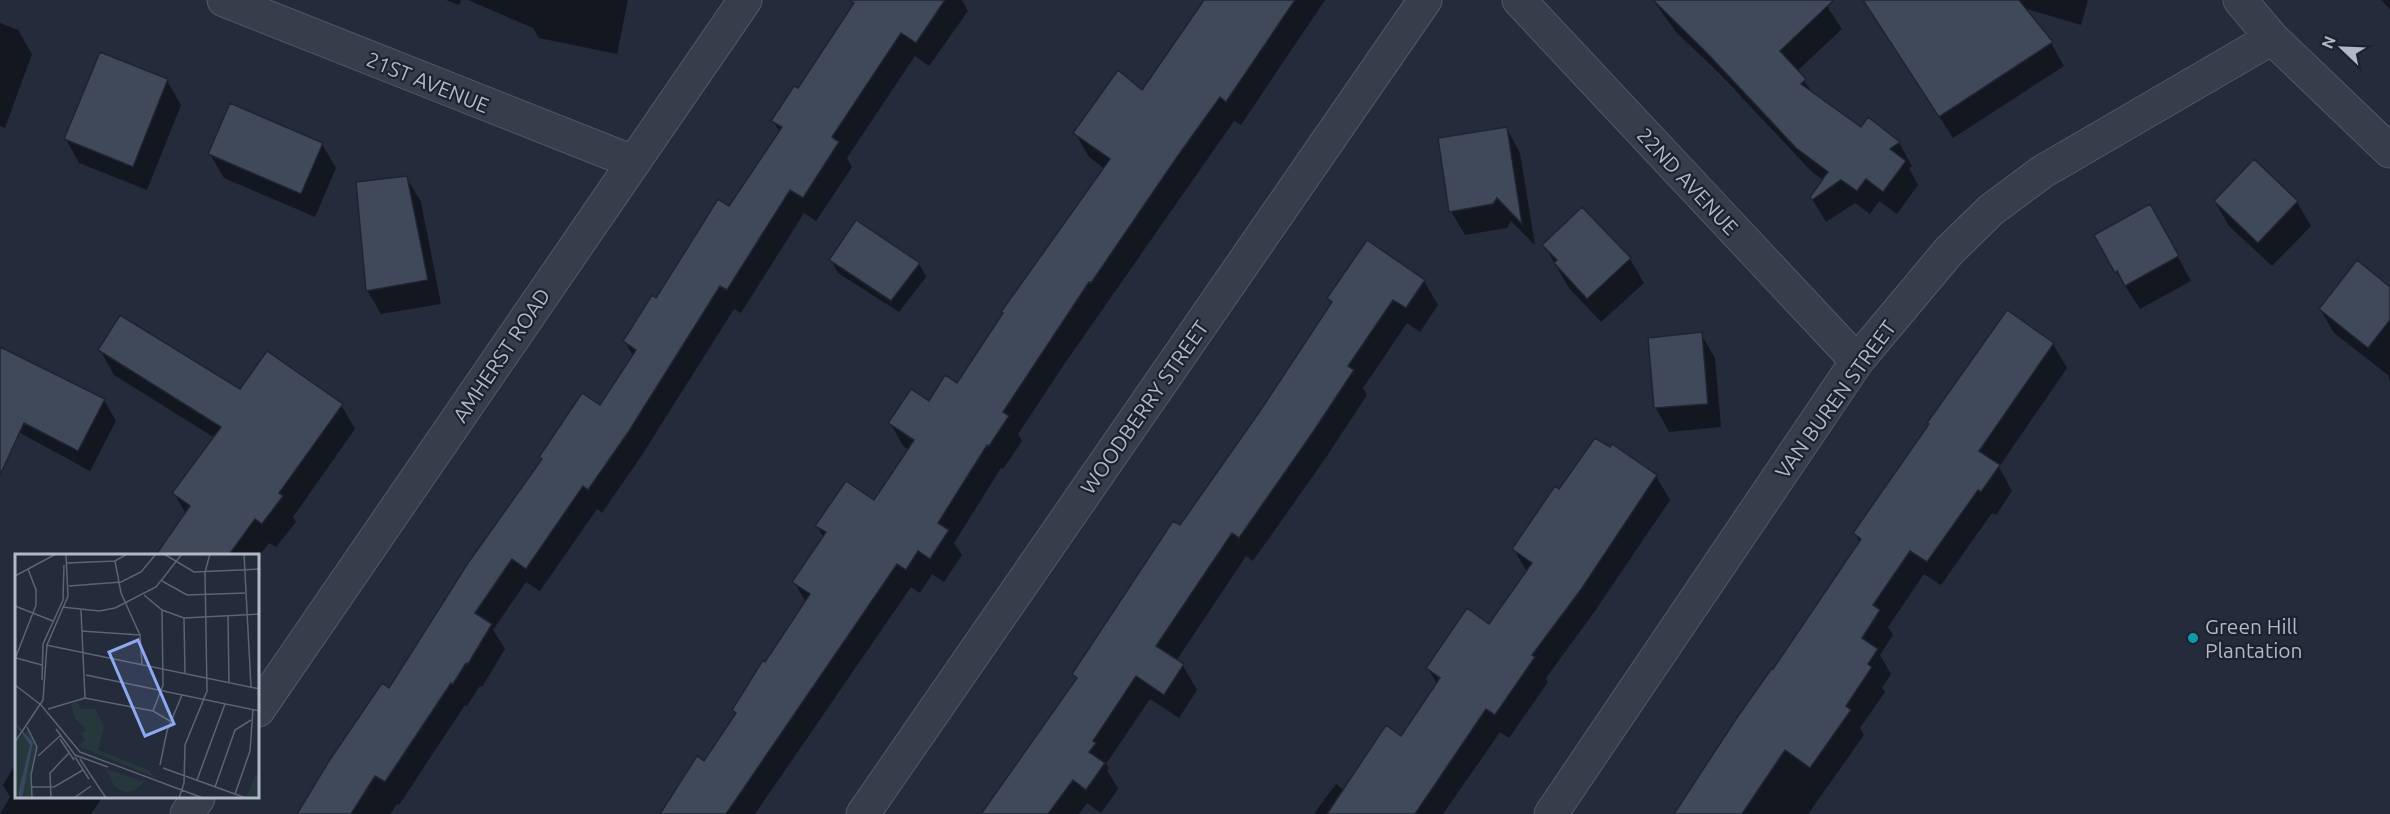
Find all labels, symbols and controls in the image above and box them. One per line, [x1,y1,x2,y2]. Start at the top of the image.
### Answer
north arrow [2312,18,2372,78]
text: N [2318,33,2339,51]
street label: 21ST AVENUE [363,47,493,117]
street label: 22ND AVENUE [1632,123,1744,239]
street label: AMHERST ROAD [447,283,555,427]
street label: VAN BUREN STREET [1770,315,1900,483]
street label: WOODBERRY STREET [1075,316,1213,498]
inset map [15,554,260,799]
place label: Green Hill Plantation [2205,614,2303,662]
marker: Green Hill Plantation [2186,631,2200,645]

